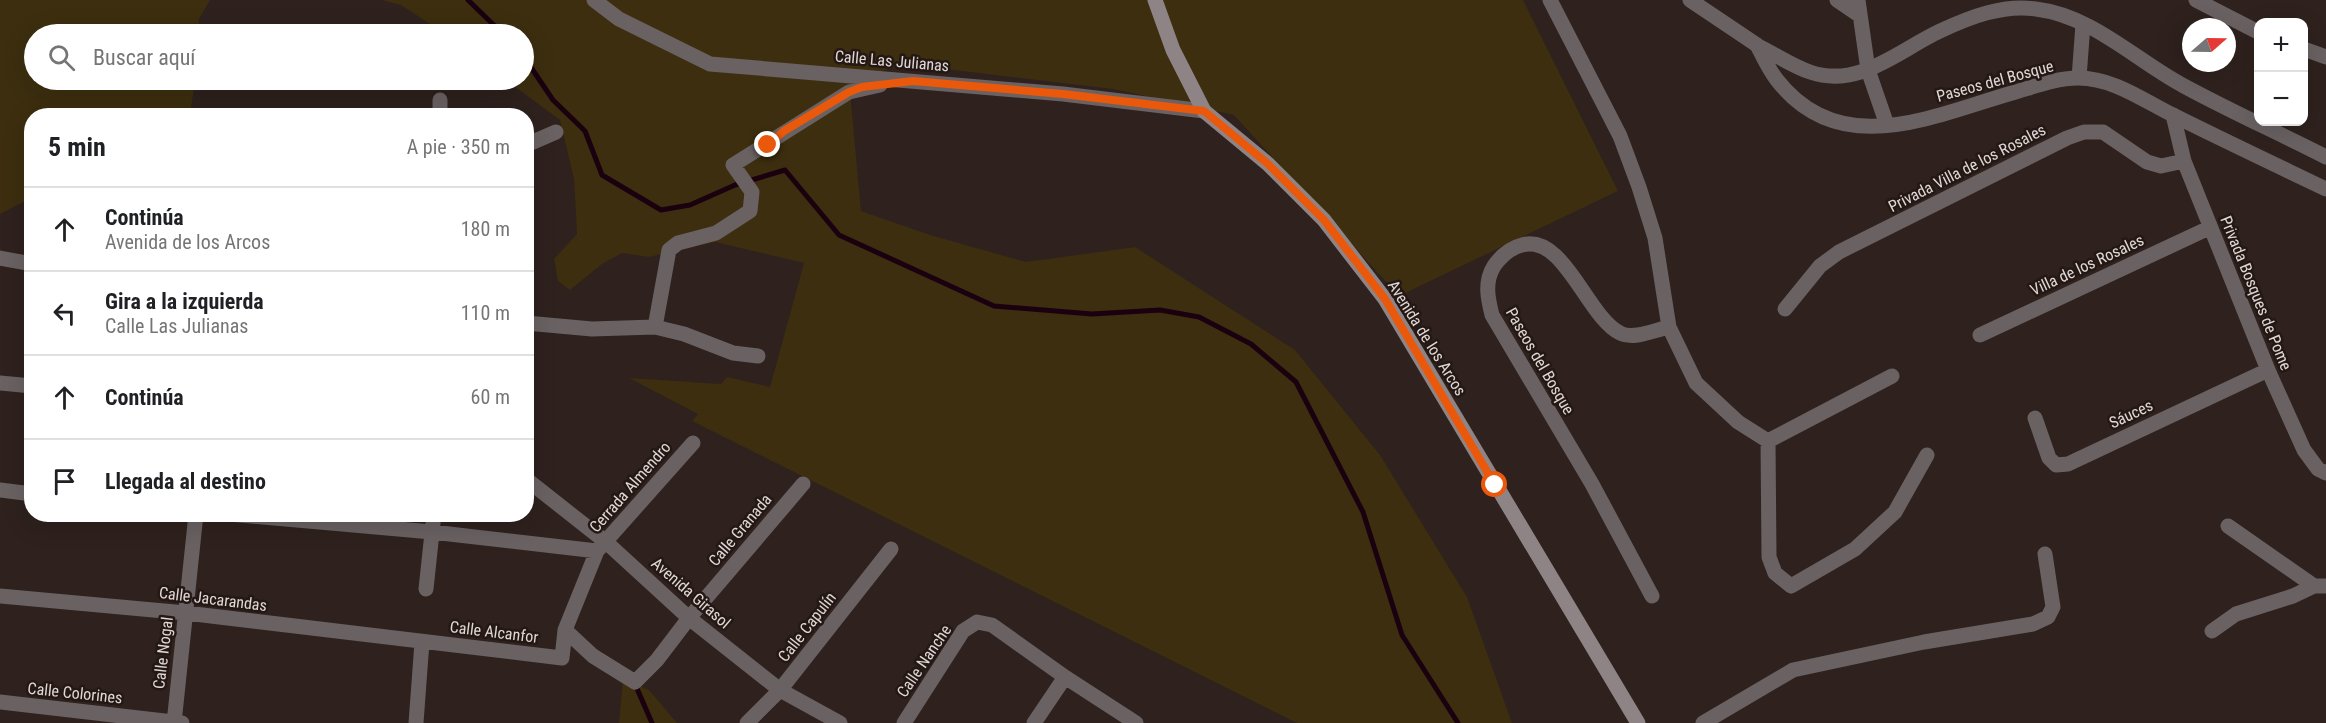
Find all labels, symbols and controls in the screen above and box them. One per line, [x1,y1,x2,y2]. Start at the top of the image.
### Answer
north arrow [2182,18,2236,72]
map controls [2254,18,2308,126]
button: + [2254,18,2308,72]
search box [24,24,534,90]
icon: search [45,41,78,74]
text: Buscar aquí [93,45,196,70]
street label: Calle Las Julianas [834,47,950,75]
street label: Paseos del Bosque [1934,56,2056,106]
button: − [2254,72,2308,126]
street label: Privada Villa de los Rosales [1885,120,2049,216]
route end [754,131,780,157]
text: 5 min [48,132,106,162]
text: A pie · 350 m [407,135,510,159]
text: Continúa [105,205,184,230]
icon: ahead [48,213,81,246]
street label: Privada Bosques de Pome [2216,213,2296,373]
text: 180 m [461,217,510,241]
text: Avenida de los Arcos [105,230,270,254]
street label: Villa de los Rosales [2027,230,2147,300]
street label: Avenida de los Arcos [1384,277,1470,399]
text: Gira a la izquierda [105,289,264,314]
icon: left [48,297,81,330]
text: 110 m [461,301,510,325]
street label: Paseos del Bosque [1502,304,1578,418]
text: Calle Las Julianas [105,314,248,338]
icon: ahead [48,381,81,414]
text: Continúa [105,385,184,410]
text: 60 m [471,385,510,409]
street label: Sáuces [2106,396,2156,432]
street label: Cerrada Almendro [585,438,675,536]
icon: arrive [48,465,81,498]
text: Llegada al destino [105,469,266,494]
route start [1481,471,1507,497]
street label: Calle Granada [704,490,776,570]
street label: Avenida Girasol [648,554,734,632]
street label: Calle Jacarandas [158,583,268,615]
street label: Calle Capulín [774,589,840,665]
street label: Calle Nogal [149,616,177,690]
street label: Calle Alcanfor [449,617,539,647]
street label: Calle Nanche [893,621,955,701]
street label: Calle Colorines [27,679,123,707]

